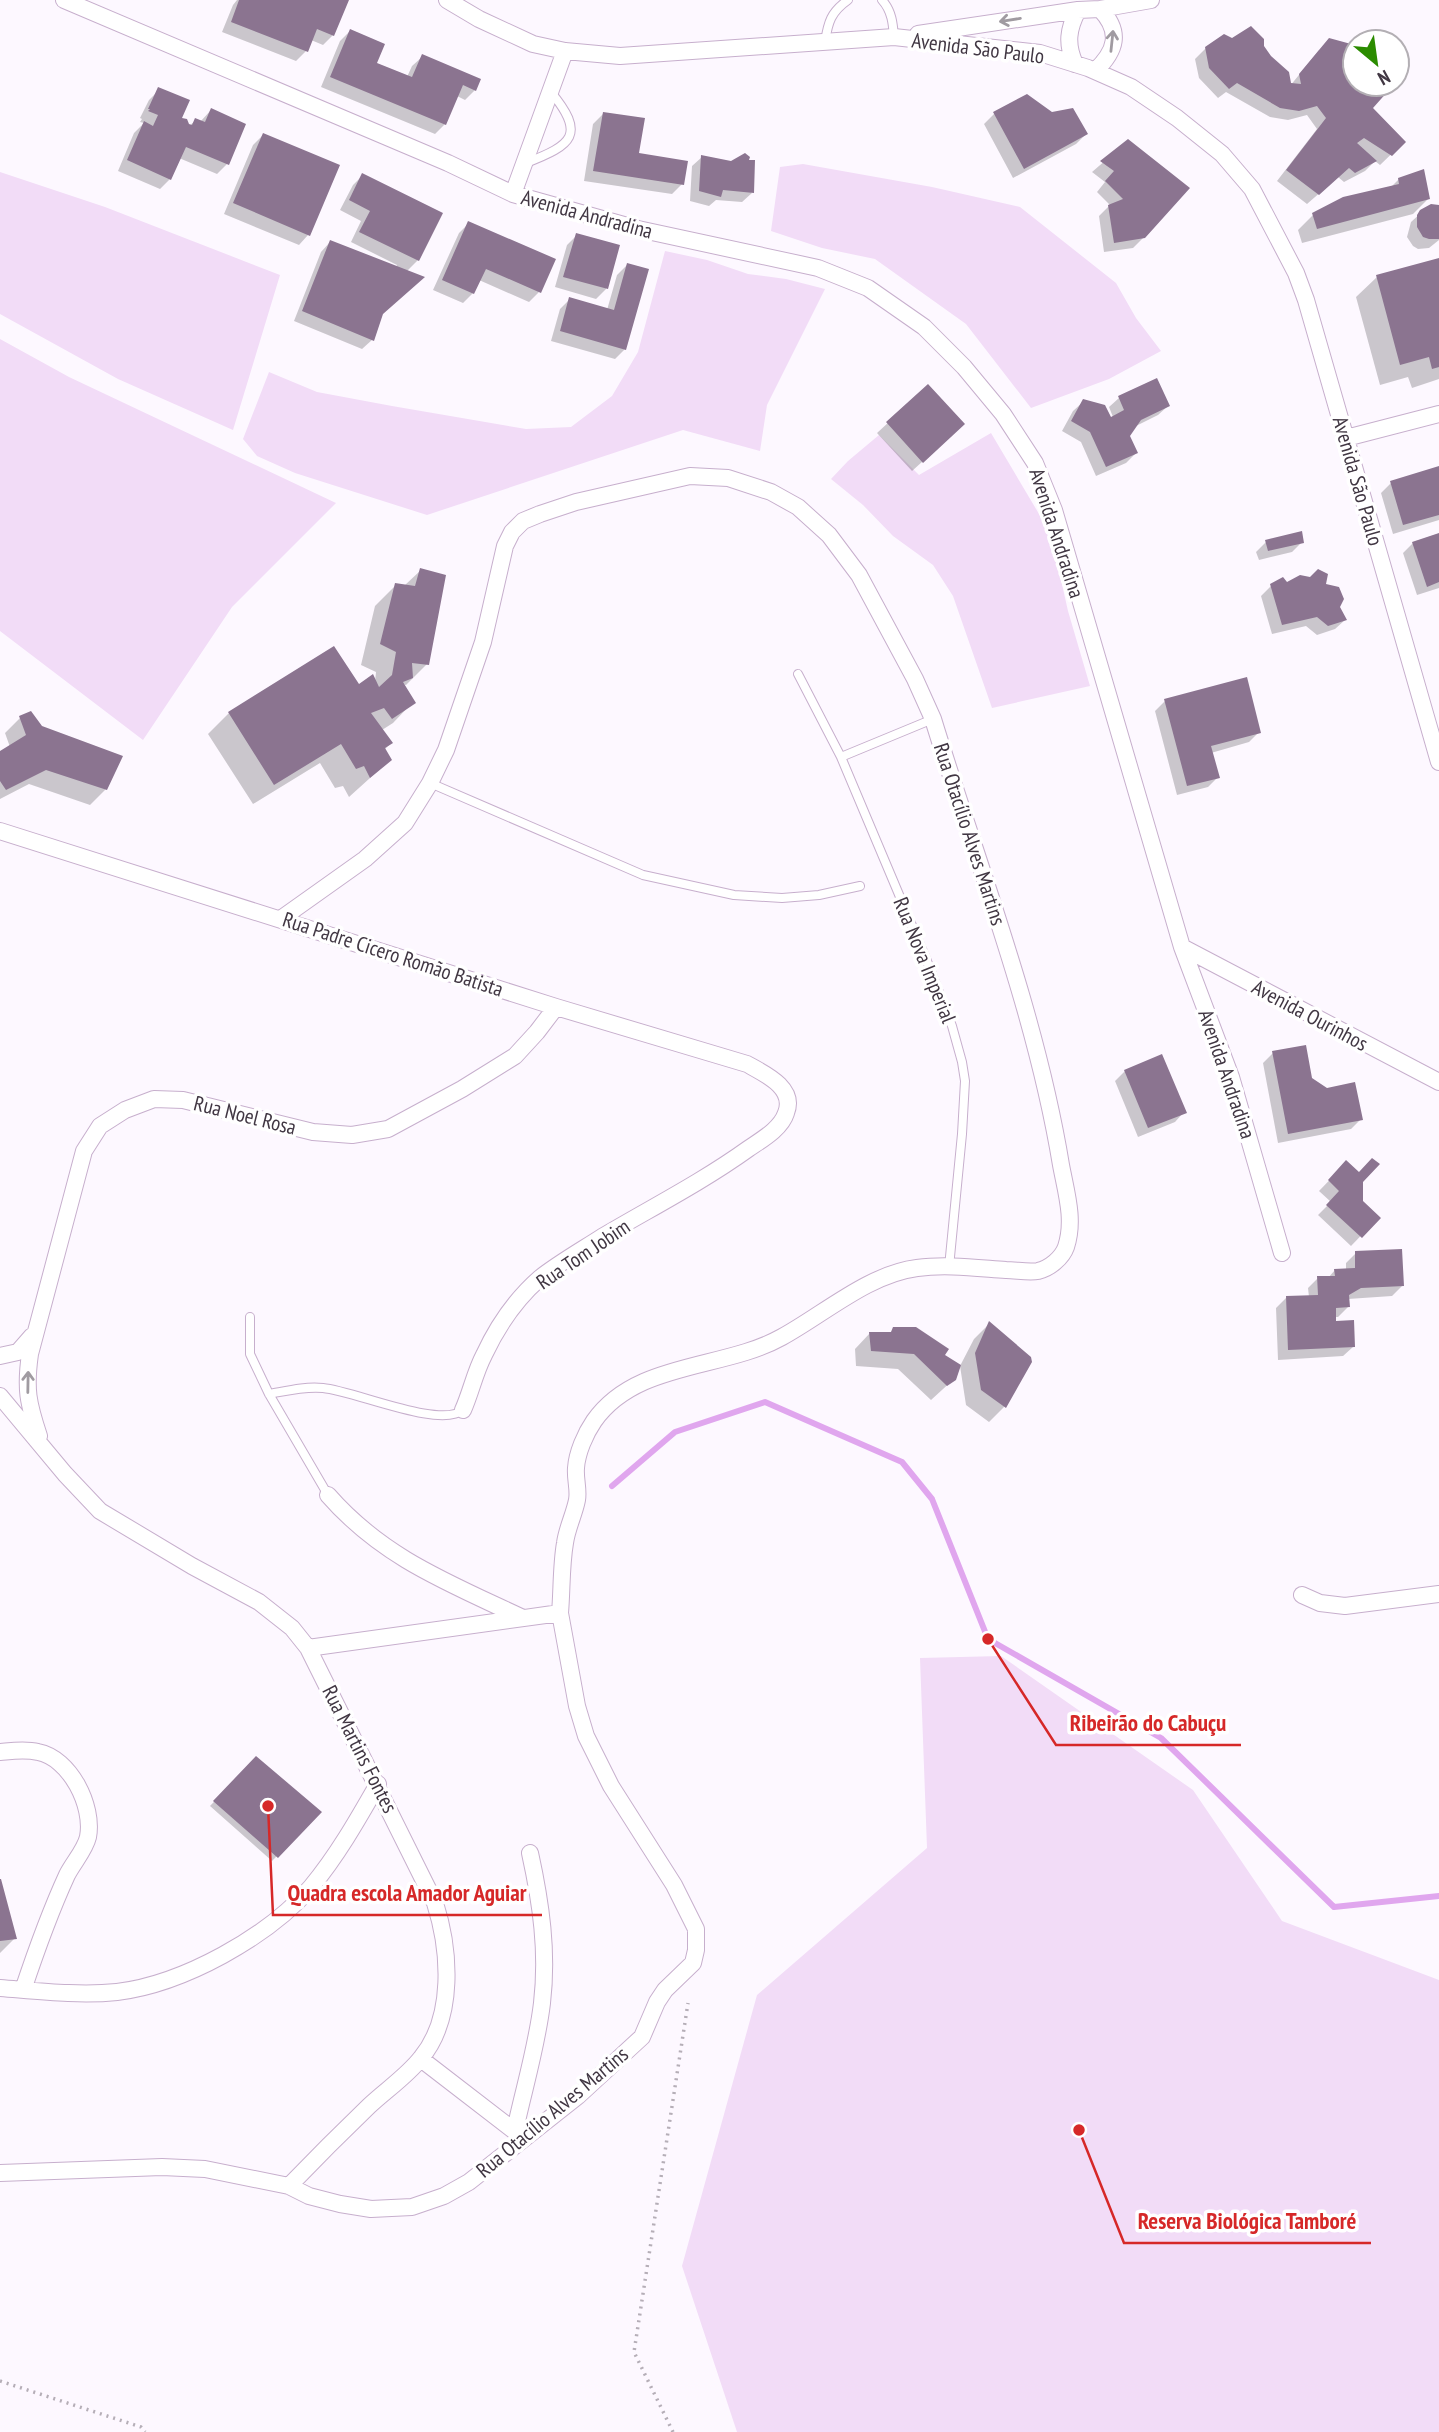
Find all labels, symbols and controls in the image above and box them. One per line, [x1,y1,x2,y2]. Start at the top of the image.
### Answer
one-way arrow [999,14,1022,27]
street label: Avenida São Paulo [910,26,1046,70]
north arrow [1341,28,1411,98]
one-way arrow [1105,30,1118,53]
text: N [1374,65,1395,91]
street label: Avenida Andradina [518,183,656,245]
street label: Avenida São Paulo [1327,413,1389,549]
street label: Avenida Andradina [1023,465,1091,601]
street label: Rua Otacílio Alves Martins [928,739,1012,929]
street label: Rua Nova Imperial [888,893,963,1027]
street label: Rua Padre Cicero Romão Batista [279,906,507,1002]
street label: Avenida Ourinhos [1247,973,1373,1057]
street label: Avenida Andradina [1192,1006,1262,1142]
street label: Rua Noel Rosa [191,1089,299,1141]
street label: Rua Tom Jobim [531,1213,635,1295]
one-way arrow [21,1371,34,1394]
street label: Rua Martins Fontes [316,1681,404,1817]
callout: Ribeirão do Cabuçu [1056,1701,1241,1745]
text: Ribeirão do Cabuçu [1070,1708,1226,1737]
callout: Quadra escola Amador Aguiar [273,1871,542,1915]
text: Quadra escola Amador Aguiar [288,1878,527,1907]
street label: Rua Otacílio Alves Martins [471,2041,633,2183]
callout: Reserva Biológica Tamboré [1124,2199,1371,2243]
text: Reserva Biológica Tamboré [1138,2206,1356,2235]

